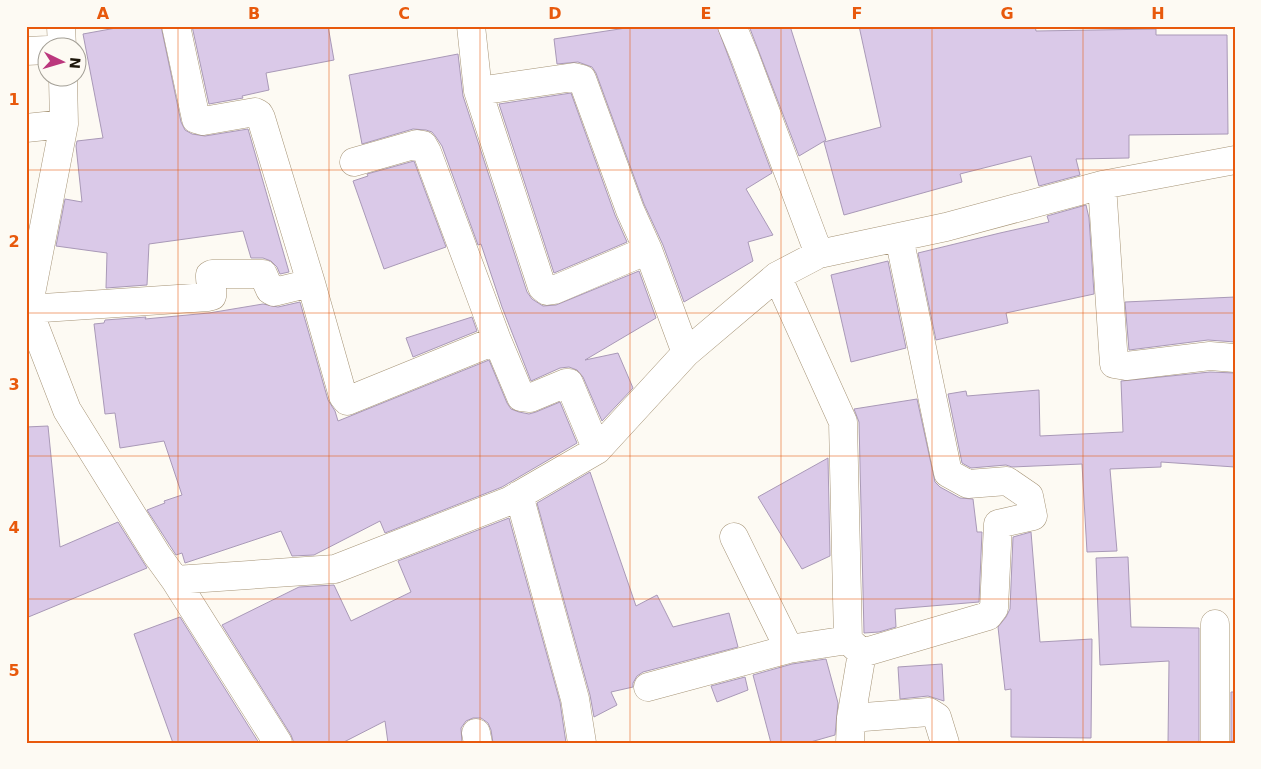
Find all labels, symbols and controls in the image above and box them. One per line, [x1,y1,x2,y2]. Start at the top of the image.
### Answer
text: A [97,4,110,23]
text: B [248,4,260,23]
text: C [398,4,410,23]
text: D [548,4,562,23]
text: E [701,4,711,23]
text: F [852,4,862,23]
text: G [1000,4,1014,23]
text: H [1151,4,1165,23]
north arrow [38,38,88,88]
text: N [66,57,83,70]
text: 1 [8,90,20,109]
text: 2 [8,232,20,251]
text: 3 [8,375,20,394]
text: 4 [8,518,20,537]
text: 5 [8,661,20,680]

